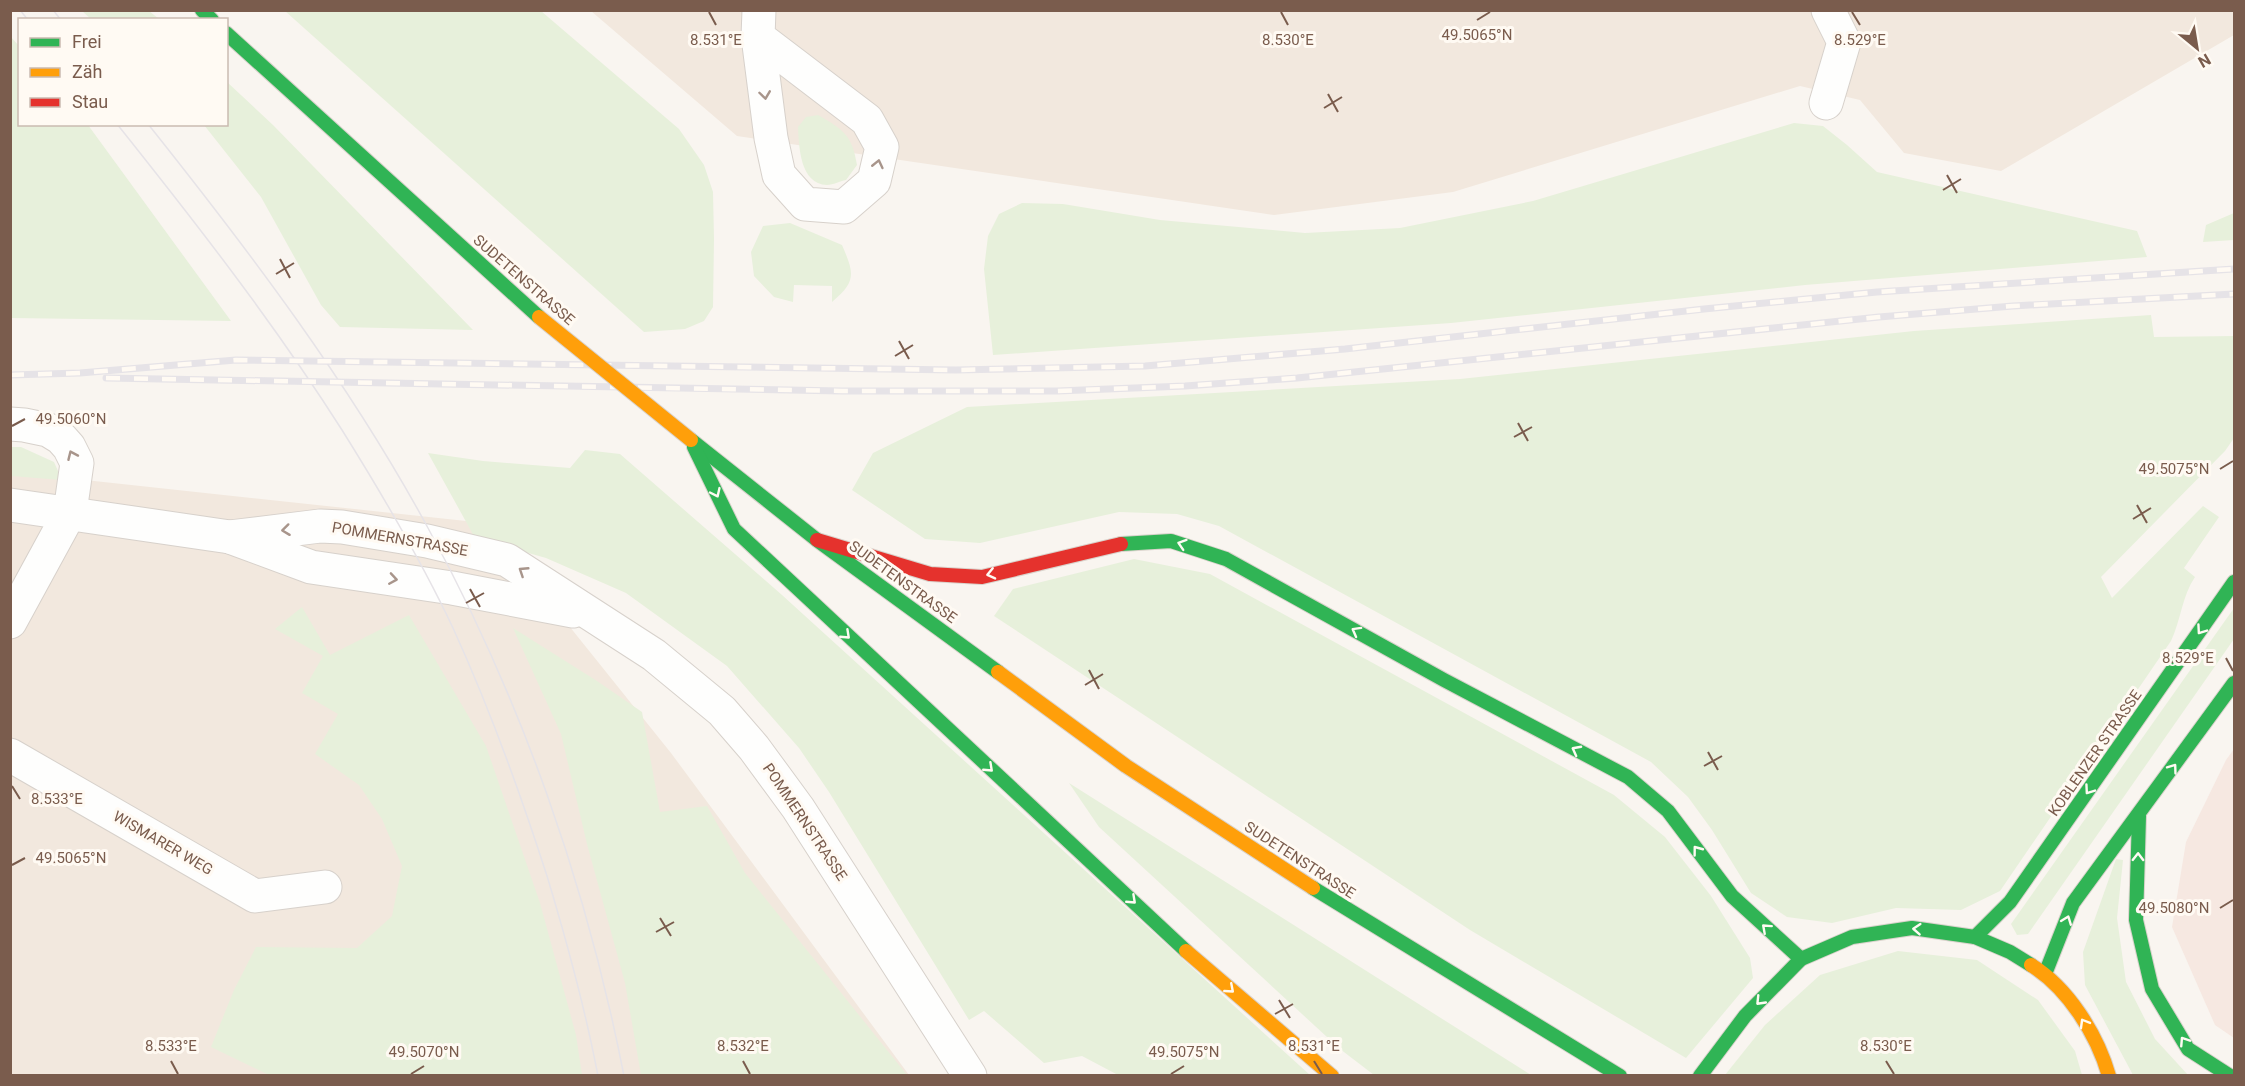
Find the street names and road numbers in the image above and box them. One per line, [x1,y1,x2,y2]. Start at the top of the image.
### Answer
street label: SUDETENSTRASSE [470,231,579,329]
street label: POMMERNSTRASSE [331,518,470,560]
street label: SUDETENSTRASSE [846,537,961,627]
street label: KOBLENZER STRASSE [2045,686,2146,820]
street label: POMMERNSTRASSE [759,760,851,884]
street label: WISMARER WEG [110,807,216,879]
street label: SUDETENSTRASSE [1241,817,1359,903]

